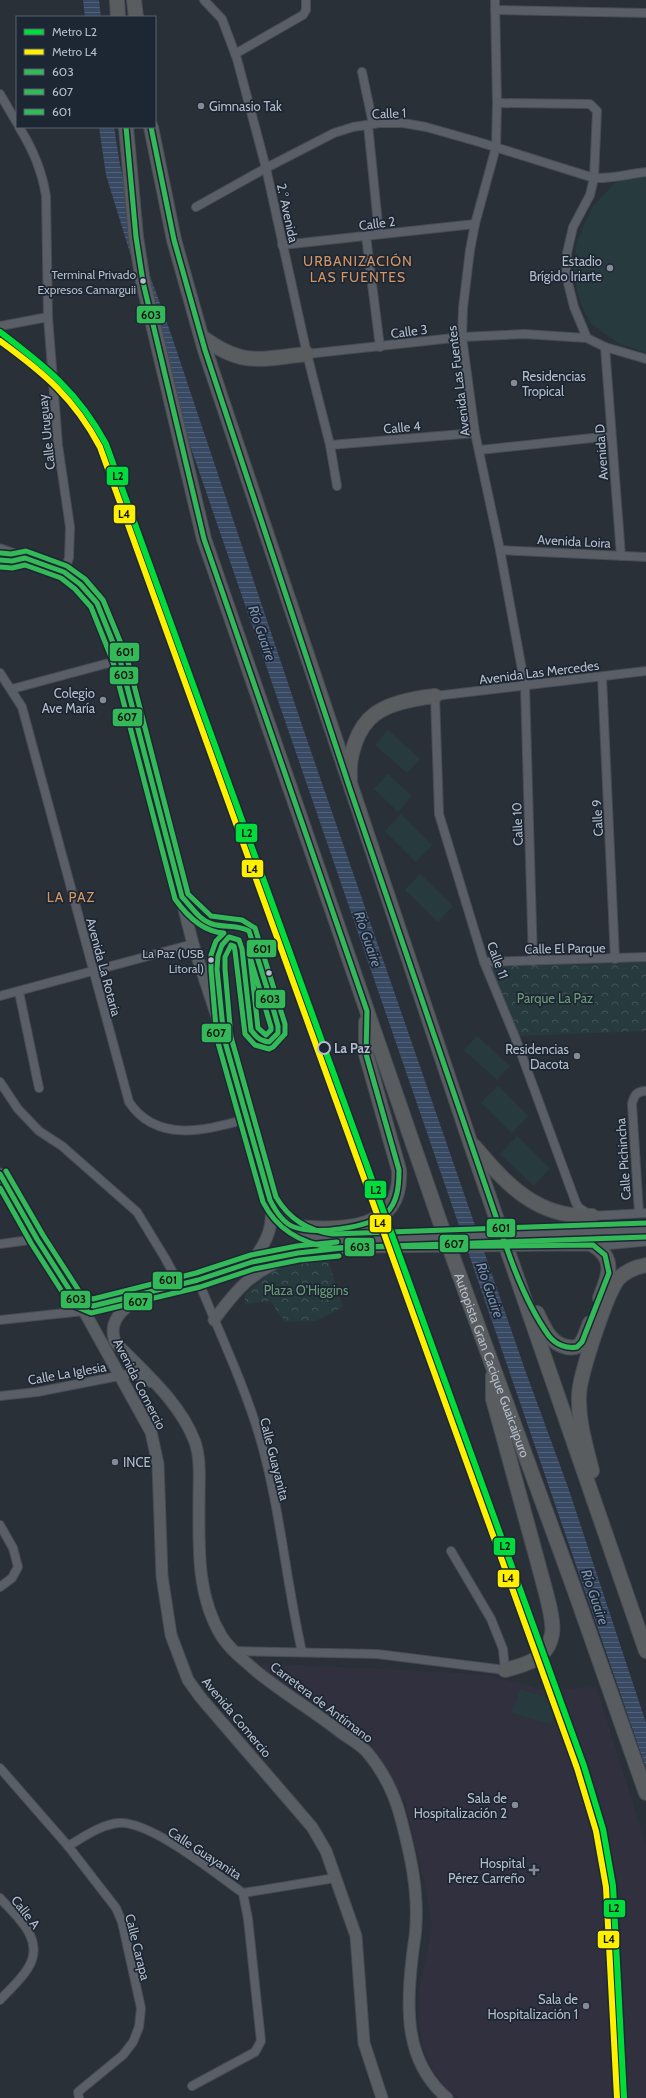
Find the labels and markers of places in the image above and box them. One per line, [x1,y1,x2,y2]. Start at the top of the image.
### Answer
place label: Gimnasio Tak [209,98,282,114]
marker: Gimnasio Tak [196,101,206,111]
place label: Estadio Brígido Iriarte [529,253,602,284]
marker: Estadio Brígido Iriarte [605,263,615,273]
place label: Terminal Privado Expresos Camarguii [37,267,136,297]
marker: Terminal Privado Expresos Camarguii [138,276,148,286]
place label: Residencias Tropical [522,368,586,399]
marker: Residencias Tropical [509,378,519,388]
place label: Colegio Ave María [42,685,96,716]
marker: Colegio Ave María [98,695,108,705]
place label: La Paz (USB Litoral) [142,946,204,976]
marker: La Paz (USB Litoral) [206,955,216,965]
unlabelled marker [264,968,274,978]
place label: La Paz [334,1040,370,1056]
marker: La Paz [317,1041,331,1055]
place label: Residencias Dacota [505,1041,570,1072]
marker: Residencias Dacota [572,1051,582,1061]
place label: INCE [123,1454,151,1470]
marker: INCE [110,1457,120,1467]
place label: Sala de Hospitalización 2 [414,1790,507,1821]
marker: Sala de Hospitalización 2 [510,1800,520,1810]
place label: Hospital Pérez Carreño [448,1855,525,1886]
marker: Hospital Pérez Carreño [528,1864,540,1876]
place label: Sala de Hospitalización 1 [487,1991,578,2022]
marker: Sala de Hospitalización 1 [581,2001,591,2011]

